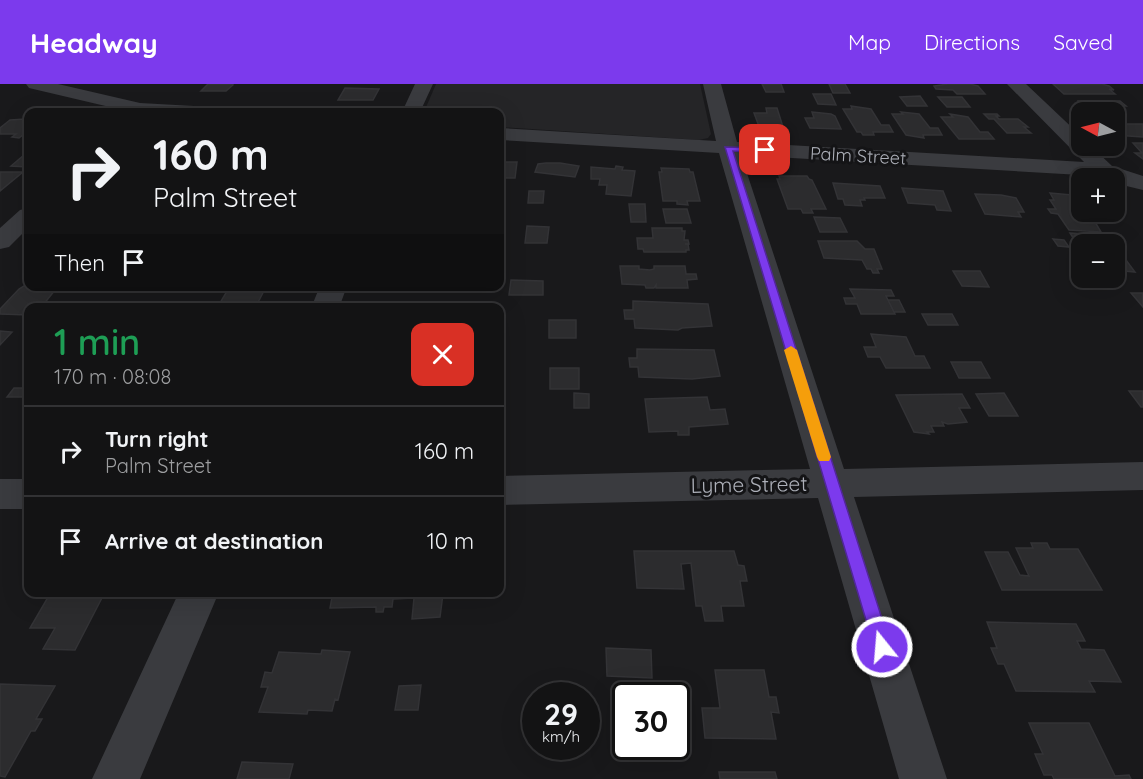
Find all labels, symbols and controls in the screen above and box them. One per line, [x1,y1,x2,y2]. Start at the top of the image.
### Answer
text: Headway [30,25,158,60]
text: Map [848,29,891,55]
text: Directions [924,29,1020,55]
text: Saved [1053,29,1113,55]
north arrow [1071,102,1125,156]
map controls [1071,102,1125,288]
pin [739,124,790,175]
text: 160 m [153,128,269,181]
icon: right [54,132,132,210]
icon: arrive [748,133,781,166]
street label: Palm Street [809,141,907,170]
button: + [1071,168,1125,222]
text: Palm Street [153,180,297,214]
button: − [1071,234,1125,288]
icon: arrive [117,246,150,279]
text: Then [54,249,105,277]
text: 1 min [54,319,140,364]
button: close [411,323,474,386]
text: 170 m · 08:08 [54,364,171,389]
text: Turn right [105,425,209,453]
icon: right [54,435,87,468]
text: 160 m [415,437,474,465]
text: Palm Street [105,453,212,478]
street label: Lyme Street [690,470,808,498]
icon: arrive [54,525,87,558]
text: Arrive at destination [105,527,323,555]
text: 10 m [427,527,474,555]
position arrow [850,615,914,679]
speed limit sign: 30 [612,682,690,760]
text: 29 [544,695,578,733]
text: km/h [542,727,580,746]

